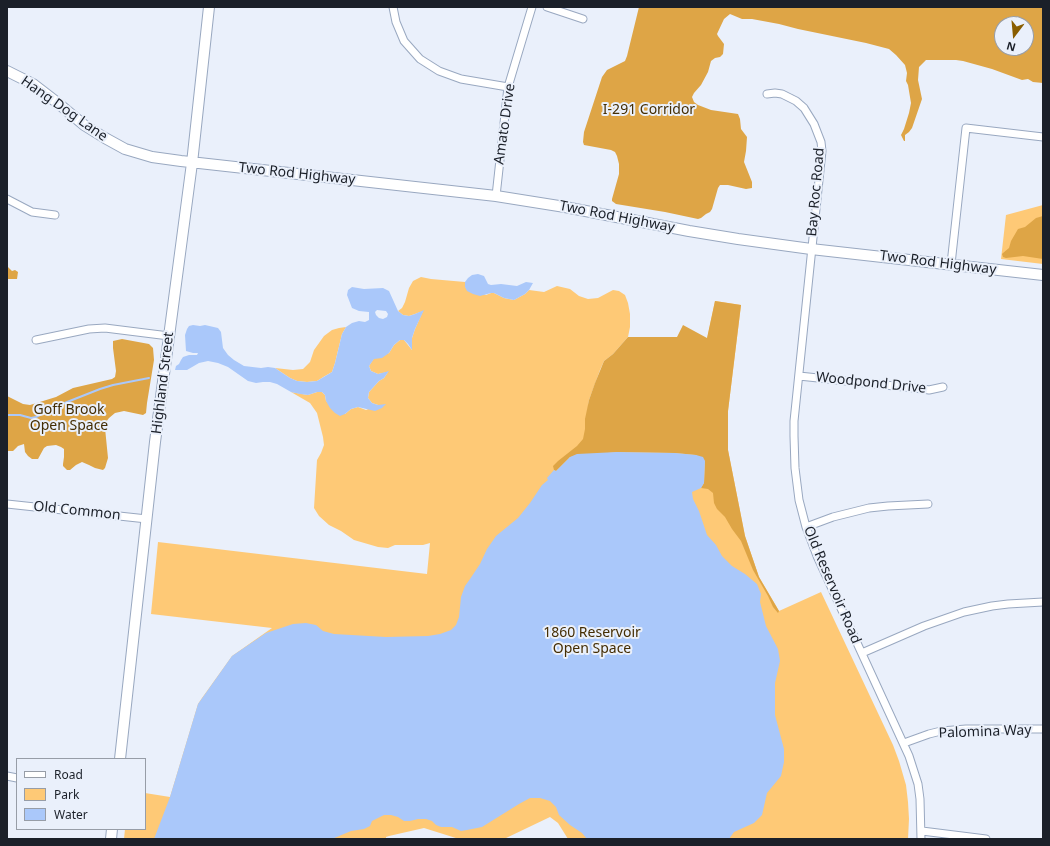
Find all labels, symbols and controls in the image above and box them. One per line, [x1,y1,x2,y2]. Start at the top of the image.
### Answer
north arrow [994,16,1034,56]
text: N [1004,39,1017,56]
street label: Hang Dog Lane [17,73,111,145]
street label: Amato Drive [491,82,519,166]
park label: I-291 Corridor [603,102,695,118]
street label: Bay Roc Road [804,147,828,237]
street label: Two Rod Highway [238,160,356,188]
street label: Two Rod Highway [558,198,676,236]
street label: Two Rod Highway [879,248,997,278]
street label: Highland Street [148,331,178,435]
street label: Woodpond Drive [815,369,927,397]
park label: Goff Brook Open Space [30,402,108,434]
street label: Old Common [33,498,121,524]
street label: Old Reservoir Road [800,524,864,646]
park label: 1860 Reservoir Open Space [543,625,641,658]
street label: Palomina Way [938,722,1032,742]
legend [16,758,146,830]
text: Road [54,766,83,783]
text: Park [54,786,79,803]
text: Water [54,806,88,823]

